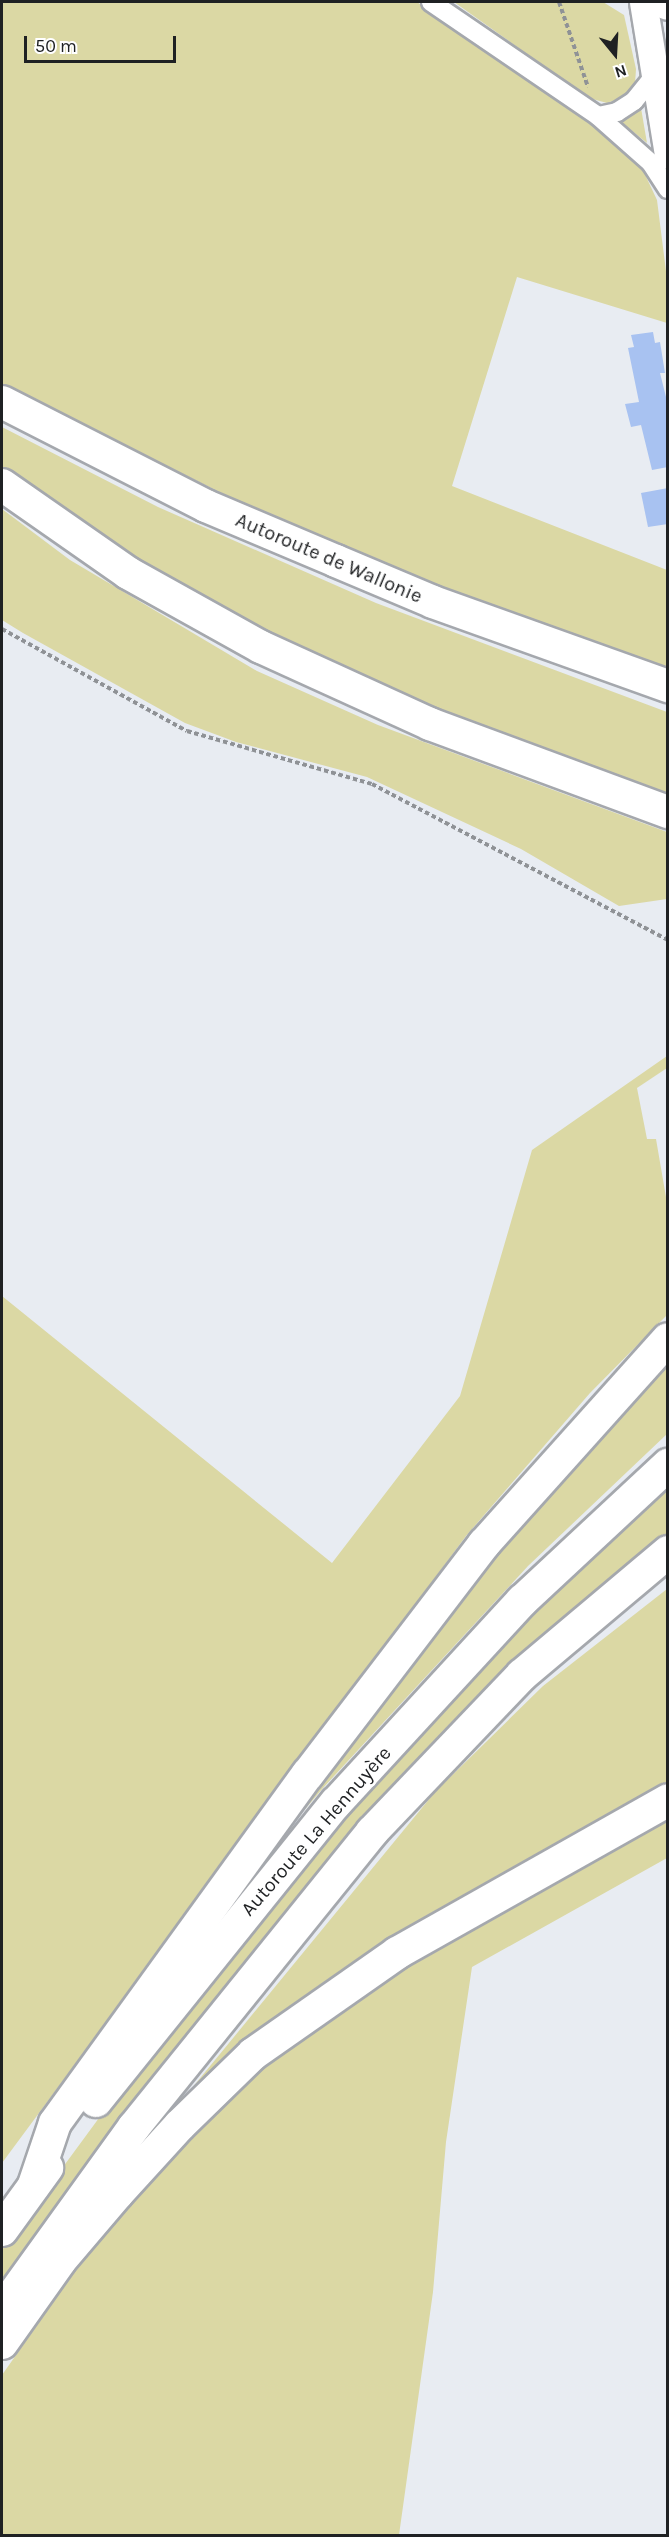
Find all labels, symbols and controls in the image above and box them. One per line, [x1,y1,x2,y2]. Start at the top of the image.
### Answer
scale bar [27,24,178,62]
north arrow [585,24,645,84]
text: 50 m [35,35,77,57]
text: N [612,61,629,82]
street label: Autoroute de Wallonie [232,508,426,608]
street label: Autoroute La Hennuyère [236,1741,396,1921]

